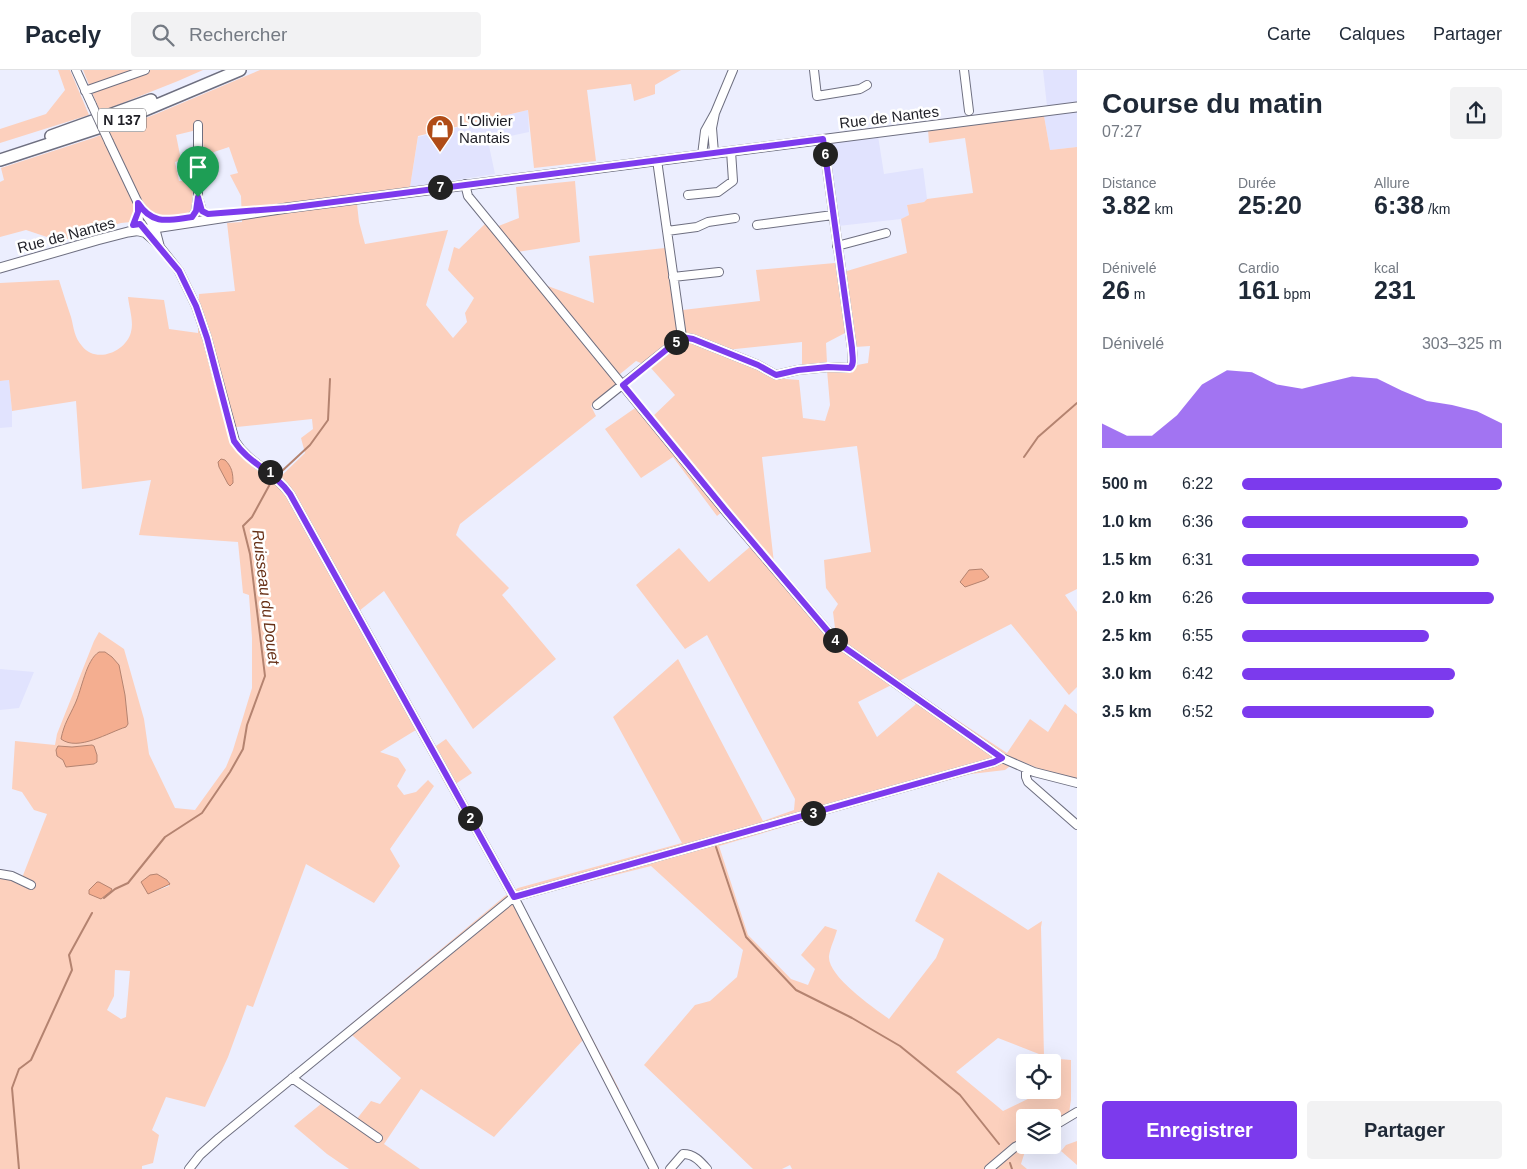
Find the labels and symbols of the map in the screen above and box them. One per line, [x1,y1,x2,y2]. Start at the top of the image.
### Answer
street label: Rue de Nantes [838,102,940,132]
road number: N 137 [98,108,146,132]
place label: L'Olivier Nantais [459,112,513,146]
shop icon: L'Olivier Nantais [425,114,455,153]
pin: 6 [812,142,838,166]
pin [177,146,219,197]
pin: 7 [428,174,452,200]
street label: Rue de Nantes [15,214,117,256]
pin: 5 [664,330,688,354]
pin: 1 [258,460,282,484]
water label: Ruisseau du Douet [249,528,283,666]
pin: 4 [822,628,848,652]
pin: 3 [800,800,826,826]
pin: 2 [458,806,482,830]

